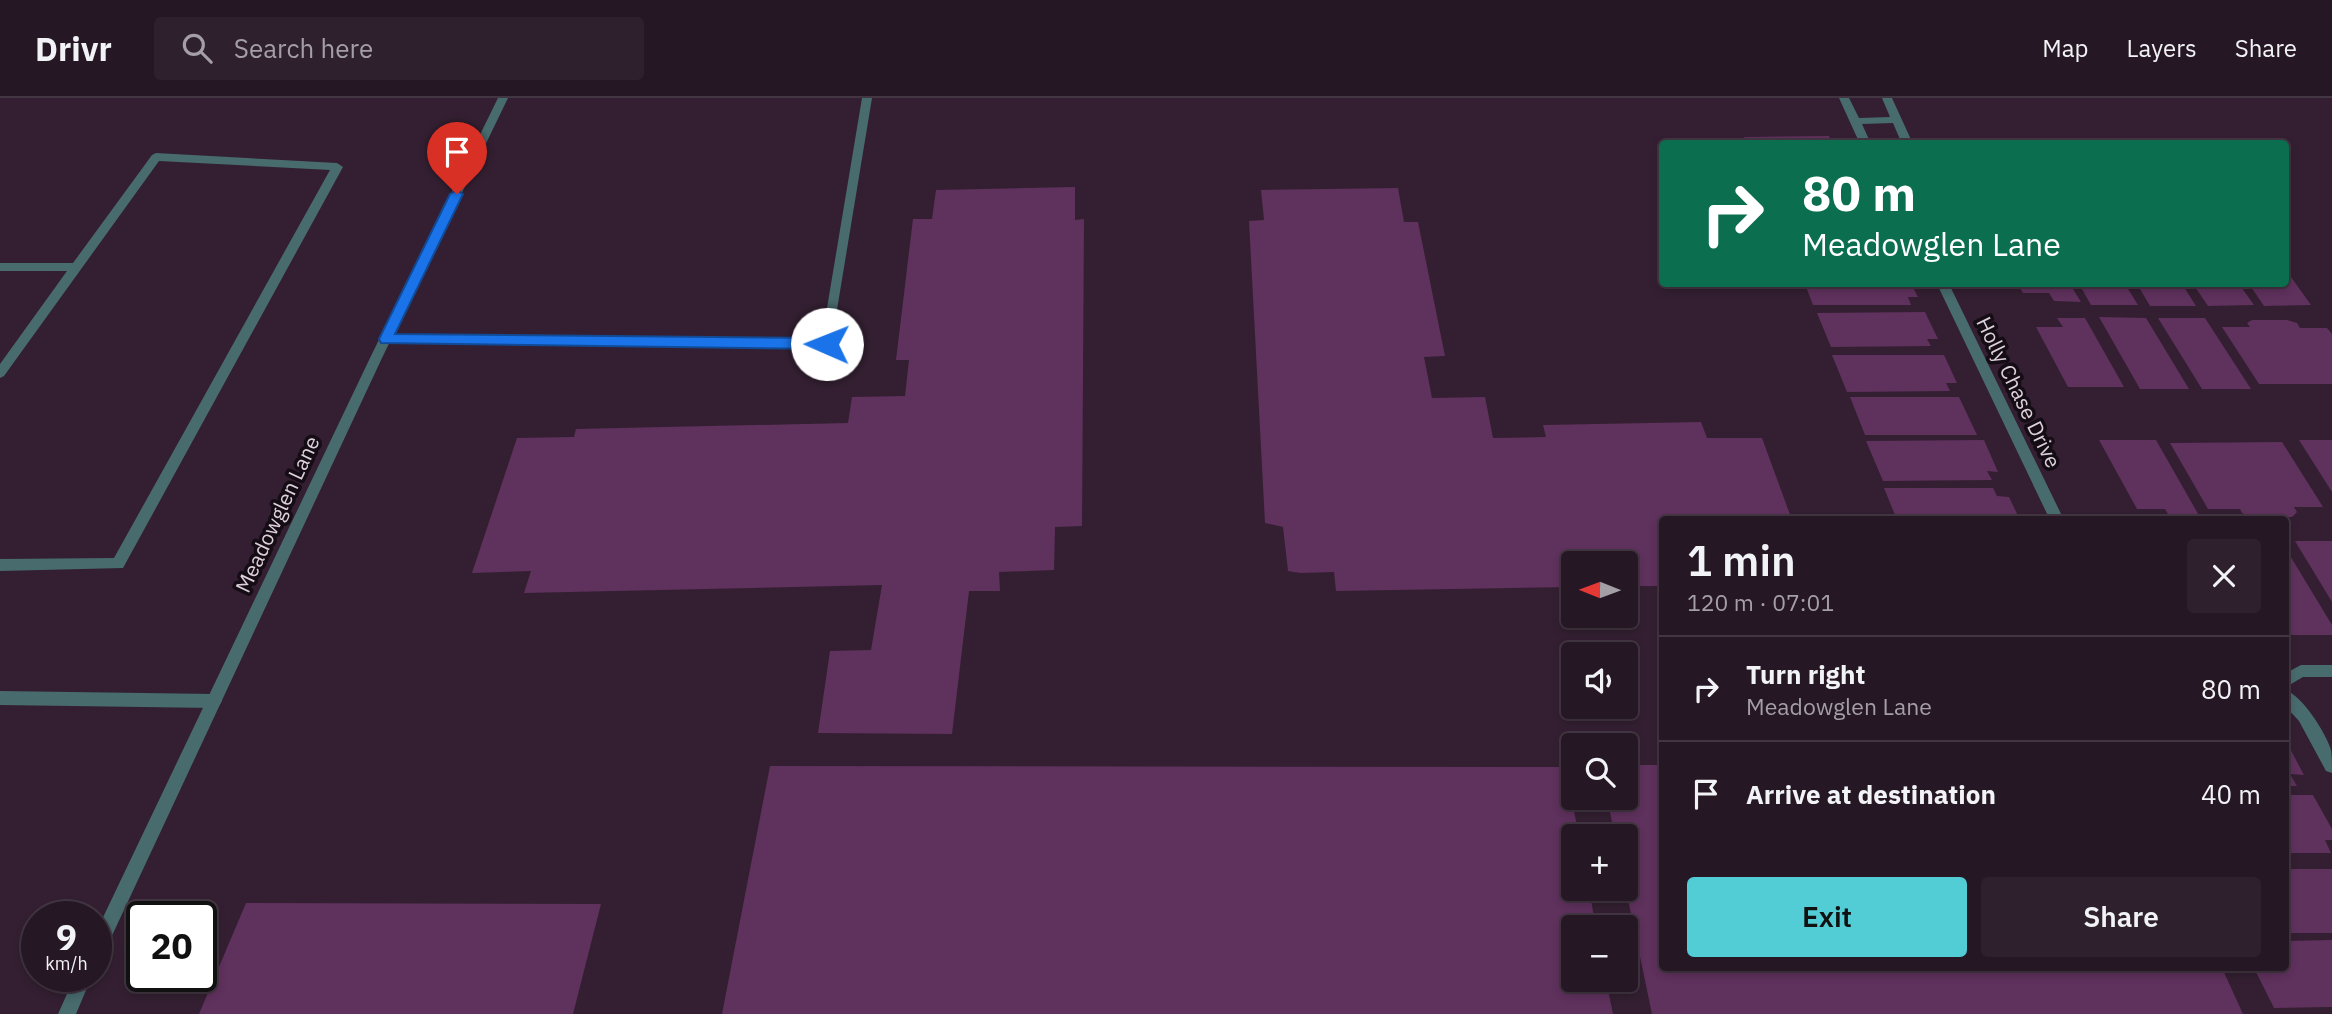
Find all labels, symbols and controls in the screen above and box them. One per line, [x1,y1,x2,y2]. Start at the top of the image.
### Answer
search box [154,17,644,80]
text: Drivr [35,27,112,70]
icon: search [178,29,216,67]
text: Search here [234,31,373,65]
text: Map [2042,32,2089,64]
text: Layers [2127,32,2197,64]
text: Share [2235,32,2297,64]
pin [427,122,487,194]
icon: arrive [438,133,476,171]
text: 80 m [1802,161,1916,224]
icon: right [1687,168,1778,259]
text: Meadowglen Lane [1802,223,2061,265]
position arrow [790,307,864,381]
street label: Holly Chase Drive [1970,312,2068,472]
street label: Meadowglen Lane [228,431,326,597]
text: 1 min [1687,533,1796,588]
button: close [2187,539,2261,613]
north arrow [1561,551,1638,628]
map controls [1561,551,1638,992]
text: 120 m · 07:01 [1687,587,1834,617]
button: sound [1561,642,1638,719]
text: Turn right [1746,657,1865,691]
icon: right [1687,670,1725,708]
text: 80 m [2201,672,2261,706]
text: Meadowglen Lane [1746,691,1932,721]
button: search [1561,733,1638,810]
icon: arrive [1687,775,1725,813]
text: Arrive at destination [1746,777,1996,811]
text: 40 m [2201,777,2261,811]
button: + [1561,824,1638,901]
button: Exit [1687,877,1967,957]
button: Share [1981,877,2261,957]
speed limit sign: 20 [126,901,217,992]
text: 9 [56,914,77,960]
button: − [1561,915,1638,992]
text: km/h [45,952,88,975]

